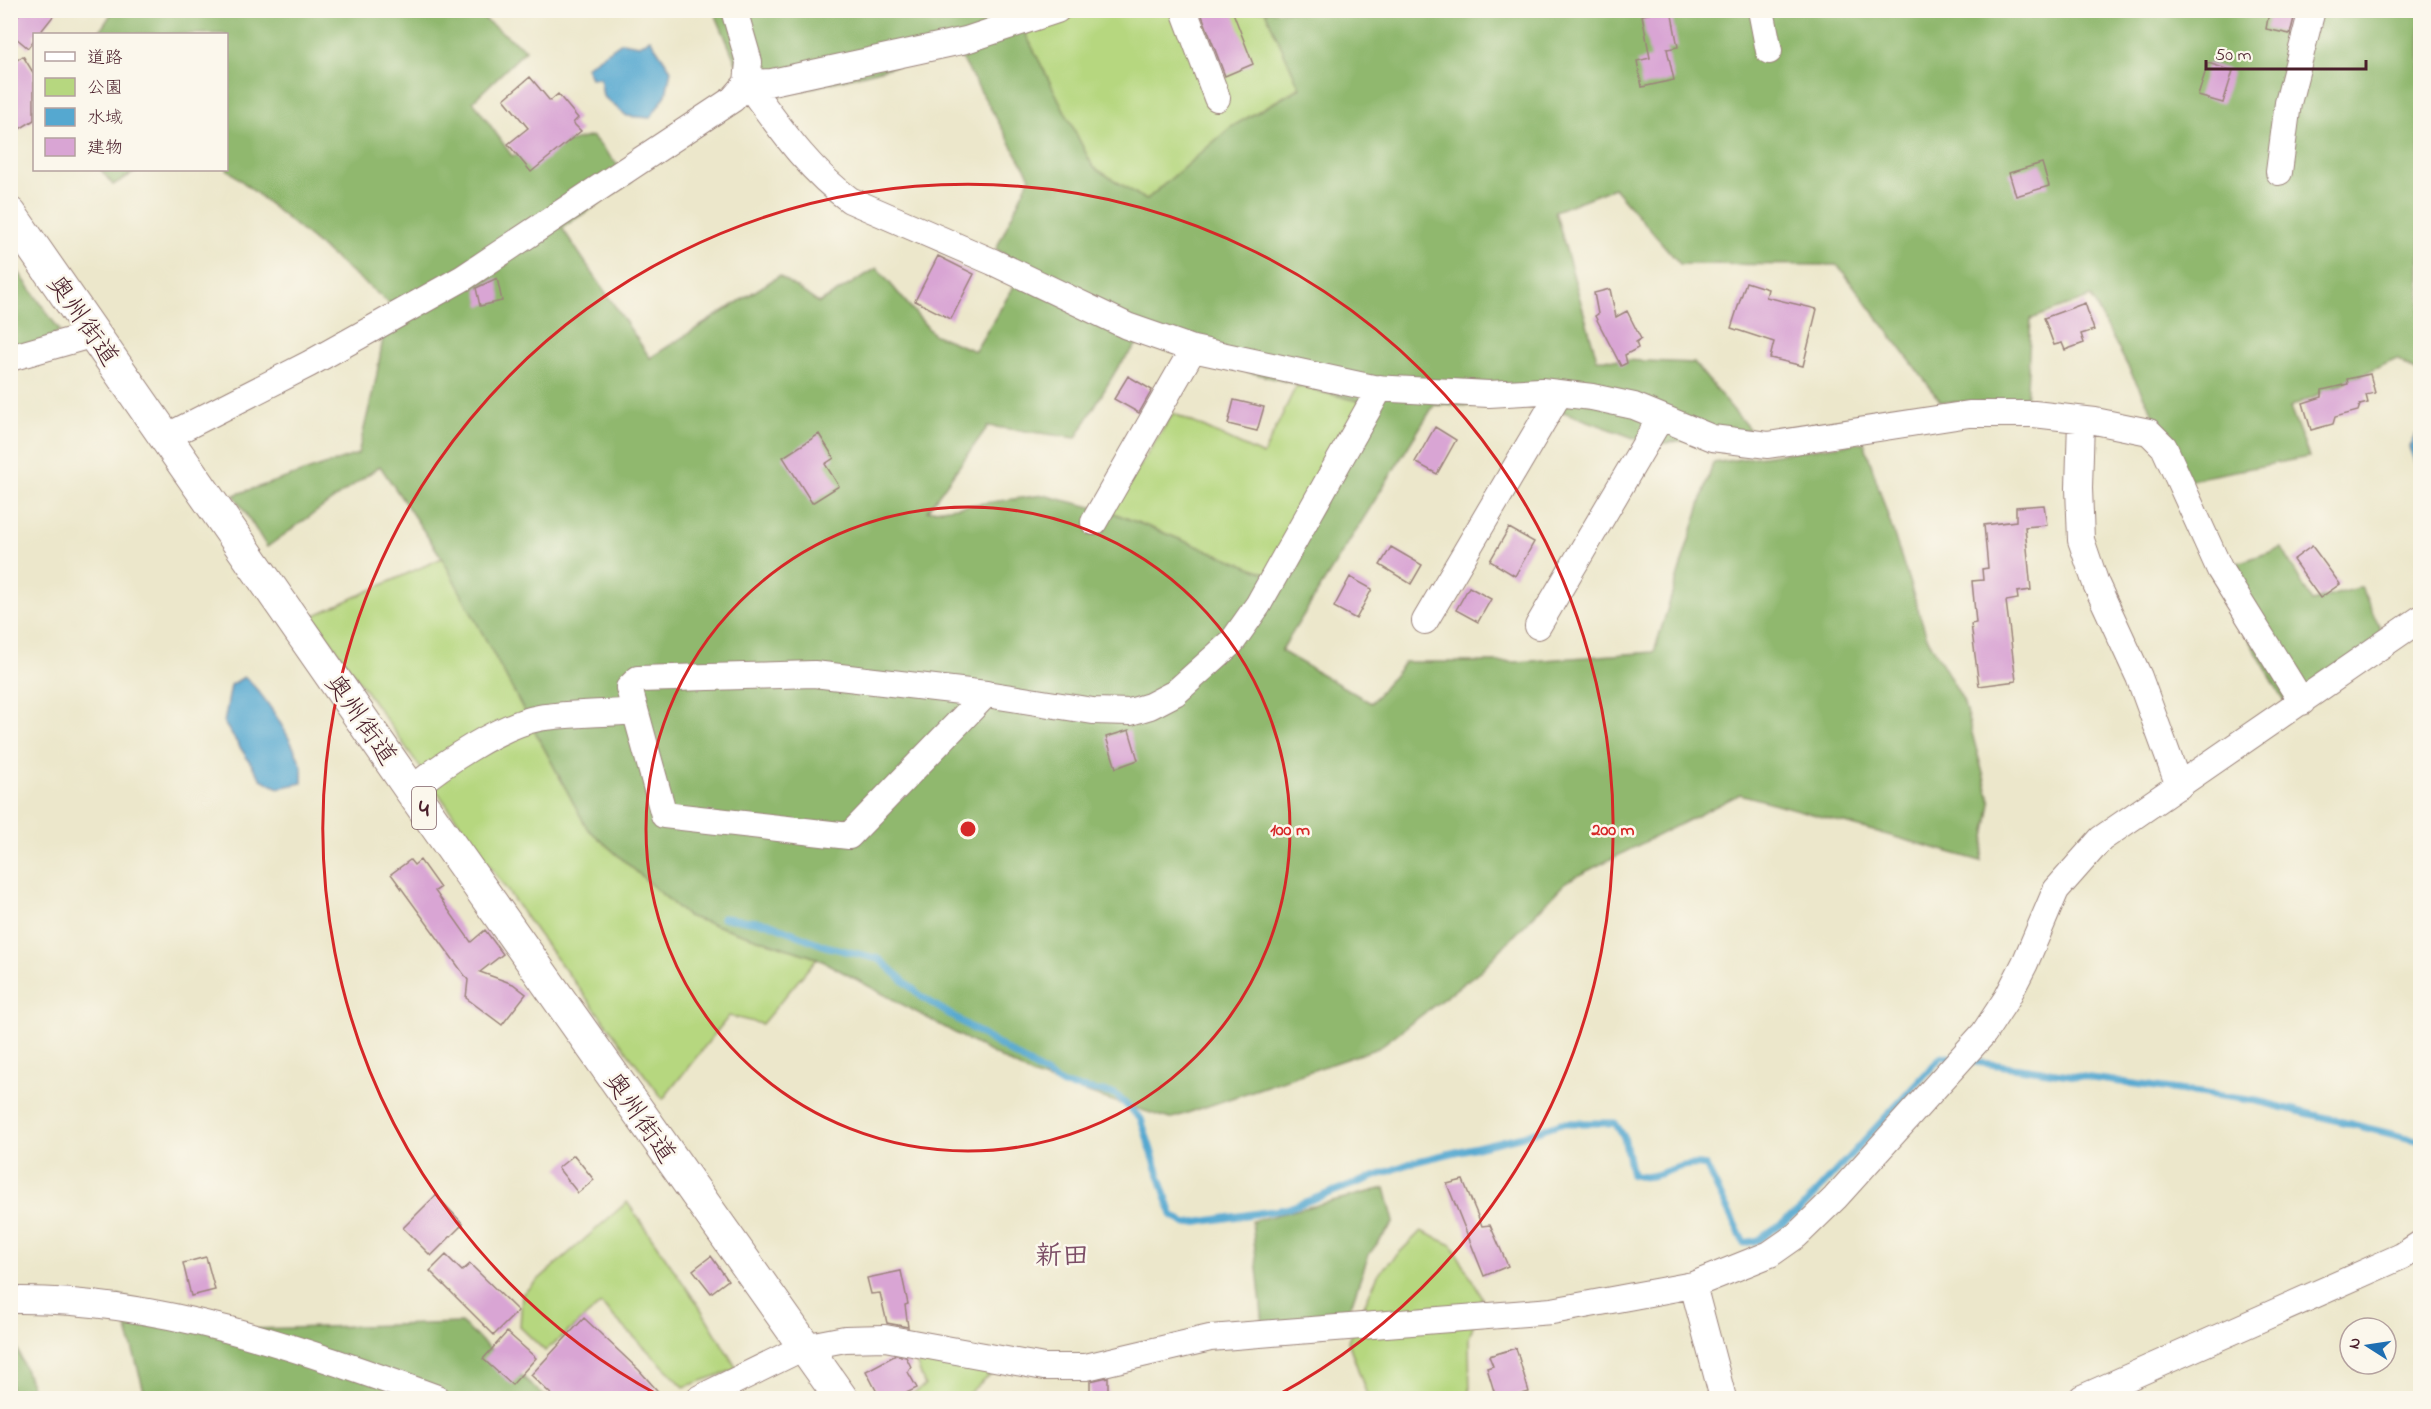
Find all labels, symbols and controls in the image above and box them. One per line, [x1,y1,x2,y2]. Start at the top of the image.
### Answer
legend [33,33,228,171]
scale bar [2206,33,2366,71]
text: 50 m [2215,43,2252,69]
text: 道路 [87,46,123,72]
text: 公園 [87,76,123,102]
text: 水域 [87,106,123,132]
text: 建物 [87,136,123,162]
street label: 奥州街道 [36,268,127,375]
street label: 奥州街道 [314,667,405,774]
road number: 4 [412,787,436,829]
text: 100 m [1270,818,1310,844]
text: 200 m [1591,818,1635,844]
centre of rings [958,819,978,839]
street label: 奥州街道 [593,1065,684,1172]
district label: 新田 [1035,1238,1089,1277]
north arrow [2338,1316,2398,1376]
text: N [2342,1335,2368,1351]

